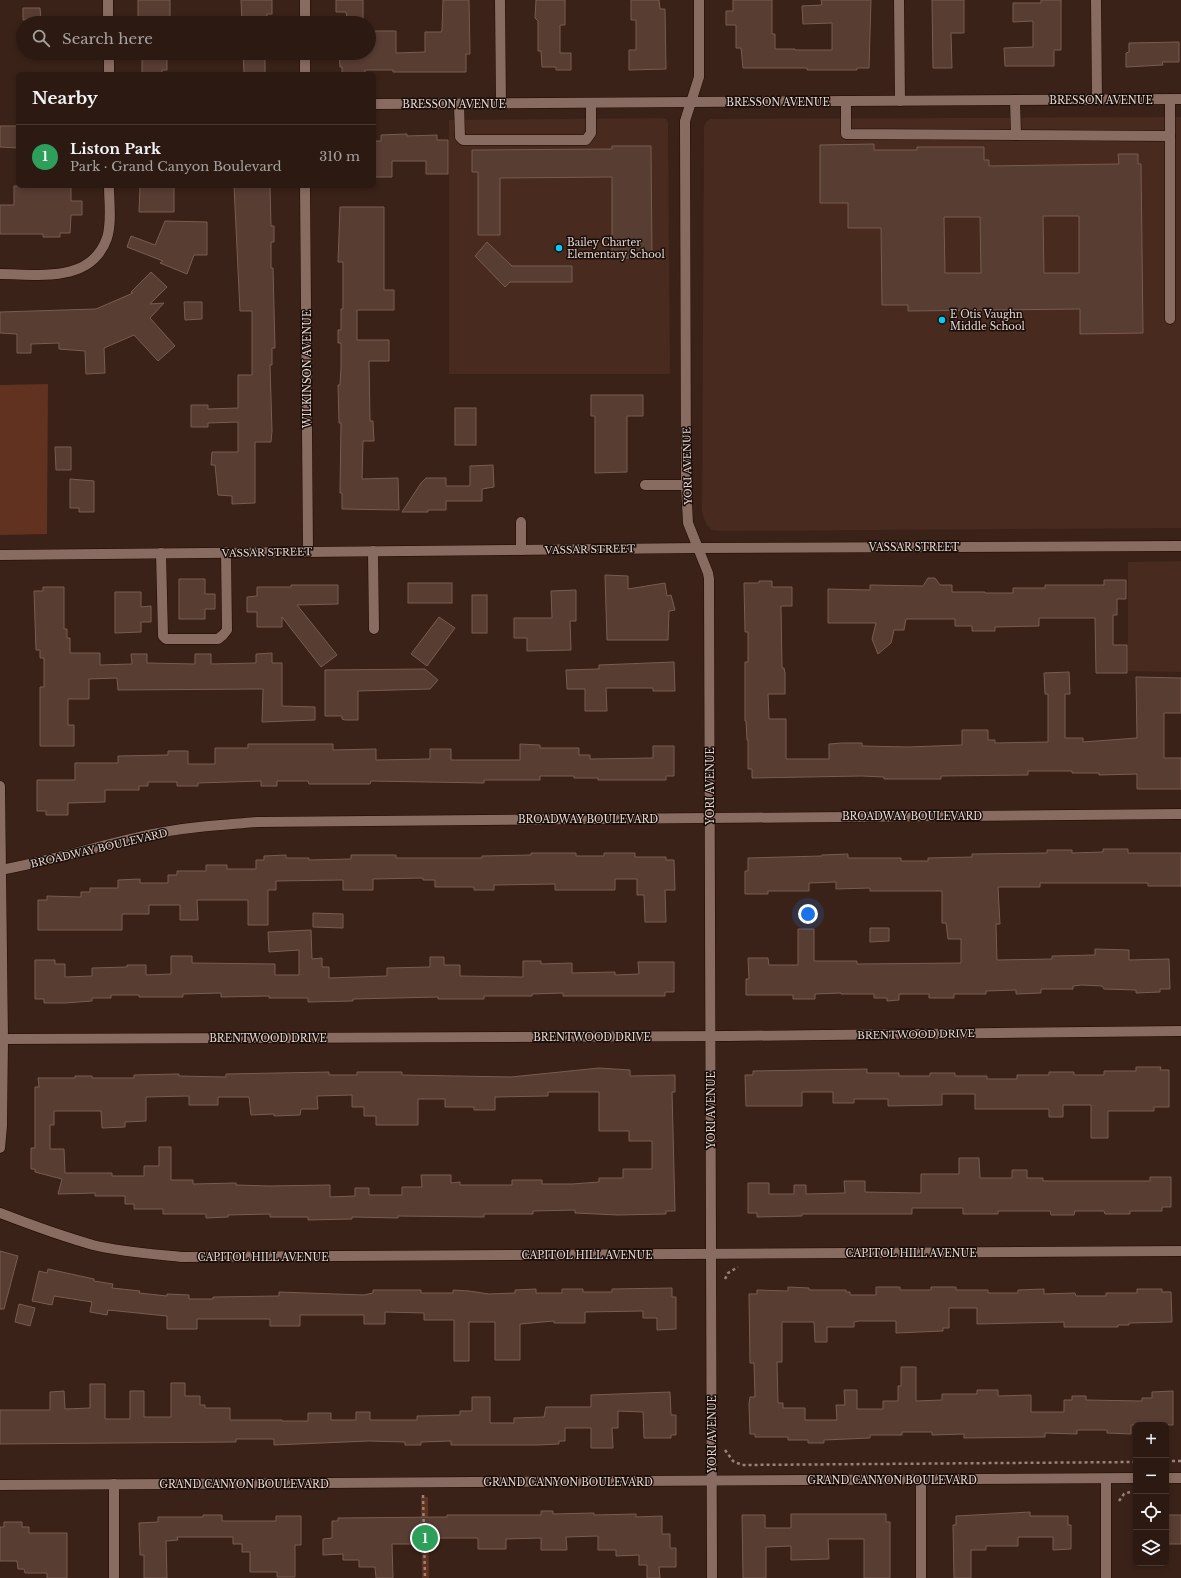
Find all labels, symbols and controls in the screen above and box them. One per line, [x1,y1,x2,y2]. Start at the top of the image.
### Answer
search box [16,16,376,60]
icon: search [30,27,52,49]
text: Search here [62,29,153,48]
text: Nearby [32,88,98,109]
street label: BRESSON AVENUE [1049,94,1153,107]
street label: BRESSON AVENUE [726,96,830,109]
street label: BRESSON AVENUE [402,98,506,111]
text: Liston Park [70,139,161,158]
text: 1 [42,148,48,165]
text: 310 m [319,148,360,165]
text: Park · Grand Canyon Boulevard [70,158,281,175]
place label: Bailey Charter Elementary School [567,236,665,261]
marker: Bailey Charter Elementary School [554,243,564,253]
place label: E Otis Vaughn Middle School [950,308,1025,333]
street label: WILKINSON AVENUE [301,310,314,429]
marker: E Otis Vaughn Middle School [937,315,947,325]
street label: YORI AVENUE [680,427,695,506]
street label: VASSAR STREET [868,541,959,554]
street label: VASSAR STREET [544,542,635,557]
street label: VASSAR STREET [221,545,312,560]
street label: YORI AVENUE [704,747,717,826]
street label: BROADWAY BOULEVARD [842,810,982,823]
street label: BROADWAY BOULEVARD [518,813,658,826]
street label: BROADWAY BOULEVARD [29,826,169,871]
your location [798,904,818,924]
street label: BRENTWOOD DRIVE [857,1027,975,1042]
street label: BRENTWOOD DRIVE [533,1031,651,1044]
street label: BRENTWOOD DRIVE [209,1032,327,1045]
street label: YORI AVENUE [705,1071,718,1150]
street label: CAPITOL HILL AVENUE [846,1247,976,1260]
street label: CAPITOL HILL AVENUE [522,1249,652,1262]
street label: CAPITOL HILL AVENUE [198,1251,328,1264]
street label: YORI AVENUE [706,1395,719,1474]
map controls [1133,1422,1169,1566]
button: + [1133,1422,1169,1458]
button: − [1133,1458,1169,1494]
street label: GRAND CANYON BOULEVARD [807,1474,977,1487]
street label: GRAND CANYON BOULEVARD [483,1476,653,1489]
street label: GRAND CANYON BOULEVARD [159,1478,329,1491]
button: locate [1133,1494,1169,1530]
pin: 1 [412,1523,438,1553]
button: layers [1133,1530,1169,1566]

